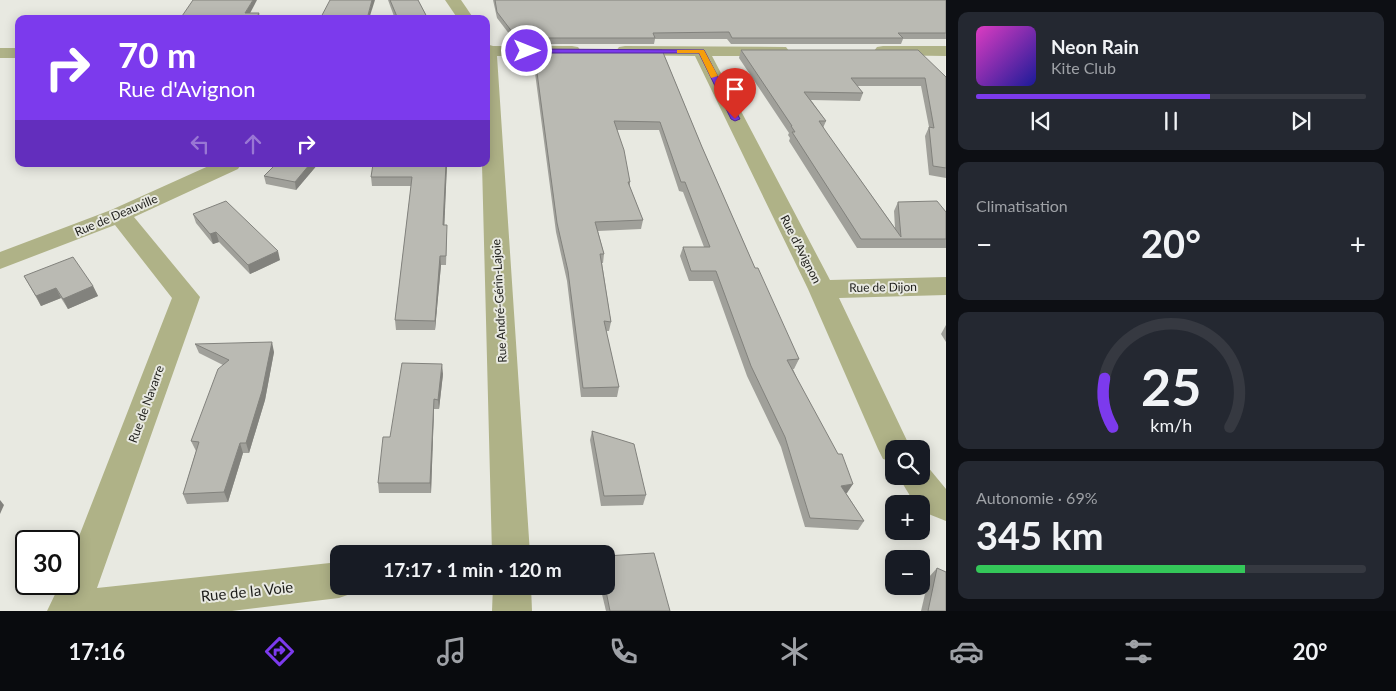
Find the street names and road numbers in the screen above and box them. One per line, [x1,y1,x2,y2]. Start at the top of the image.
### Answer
street label: Rue de Deauville [72,191,160,239]
street label: Rue d'Avignon [777,212,825,286]
street label: Rue André-Gérin-Lajoie [488,239,510,363]
street label: Rue de Dijon [849,279,917,295]
street label: Rue de Navarre [125,363,167,445]
street label: Rue de la Voie [200,577,294,605]

